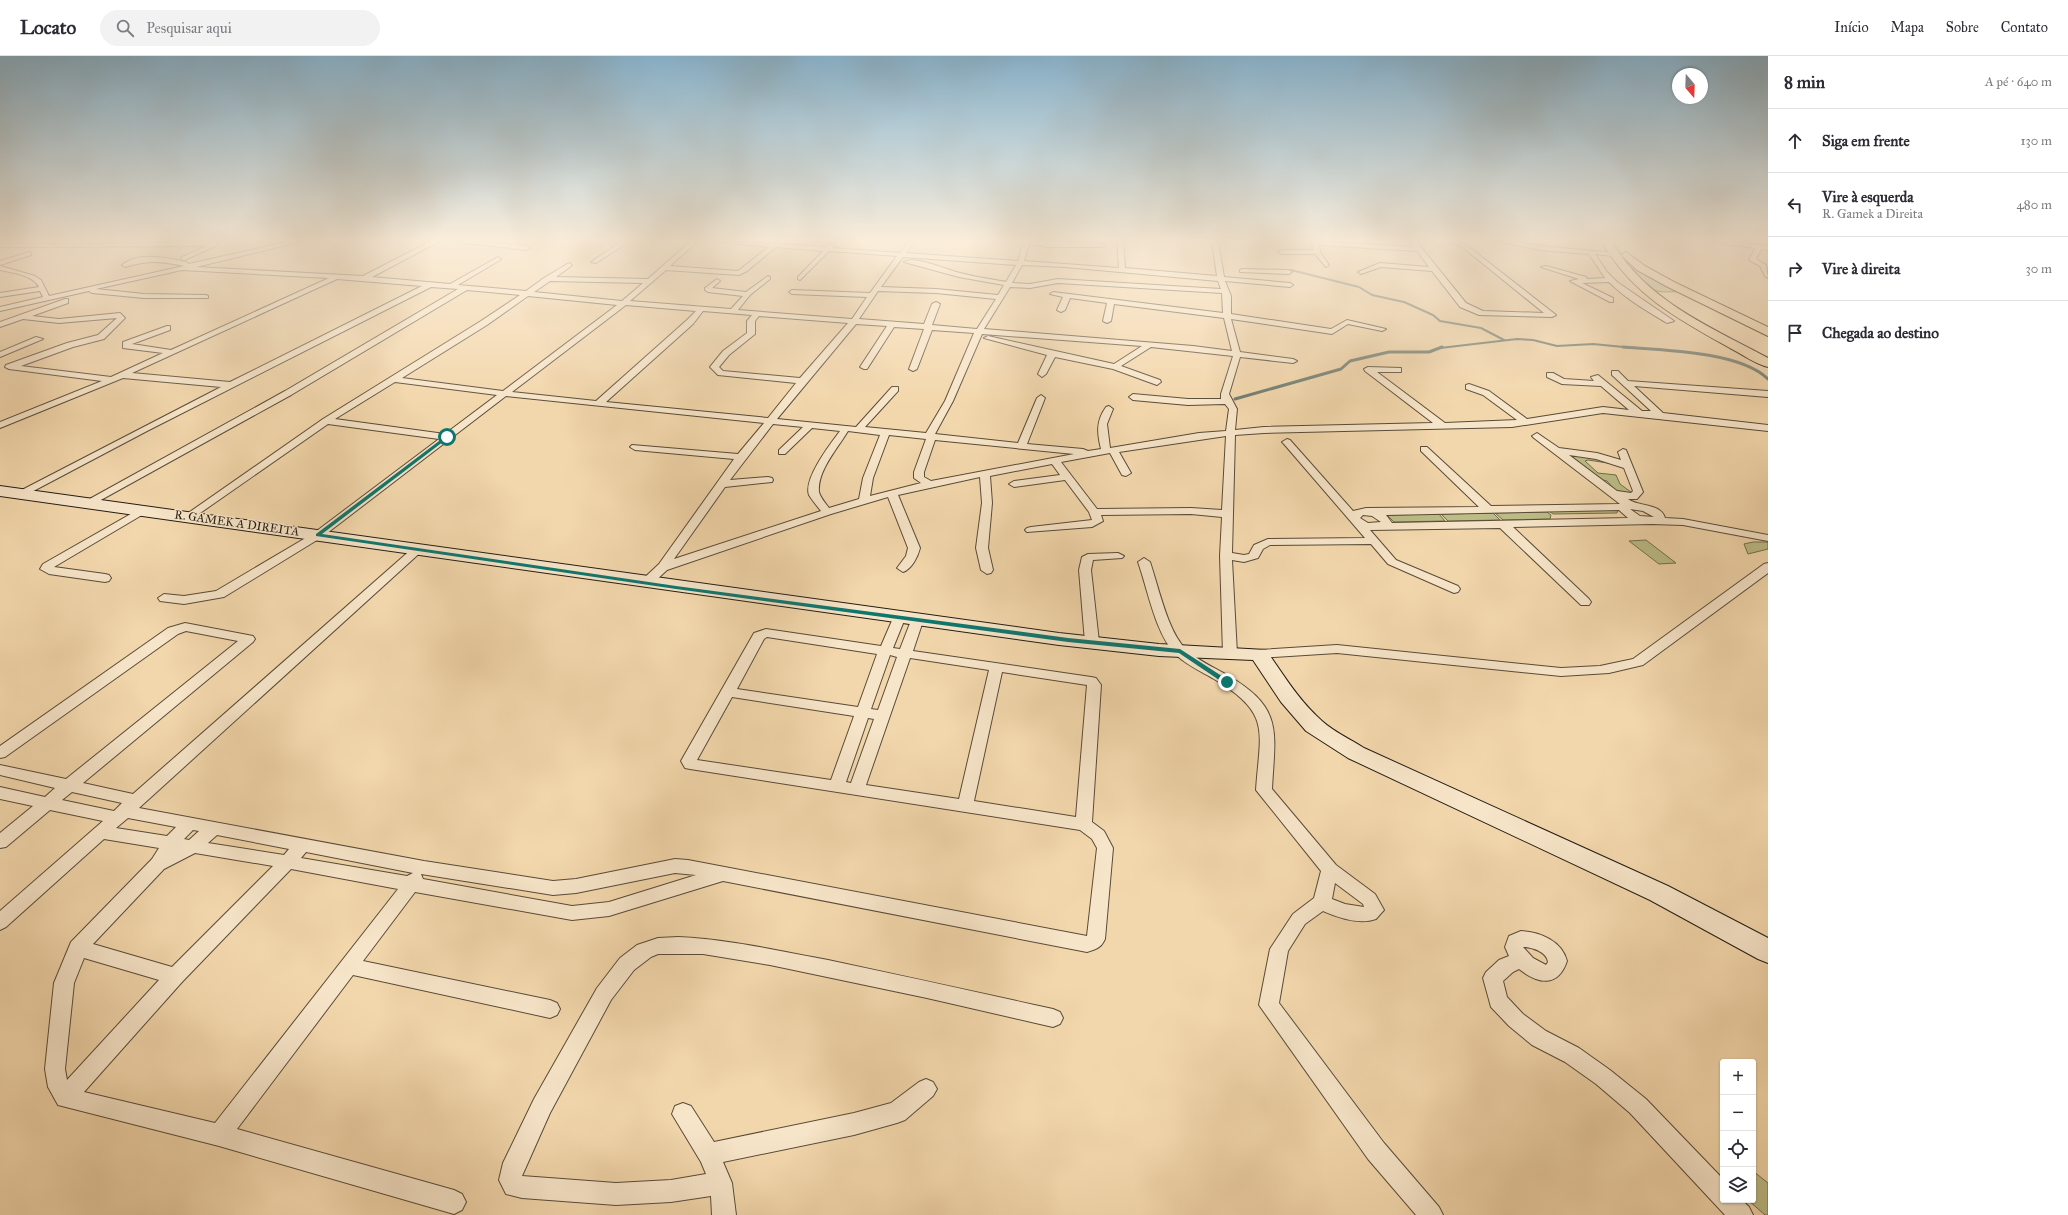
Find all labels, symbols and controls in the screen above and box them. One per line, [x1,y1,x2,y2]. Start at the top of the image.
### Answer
search box [100,10,380,46]
text: Locato [20,16,76,39]
icon: search [114,17,136,39]
text: Pesquisar aqui [146,19,232,37]
text: Início [1834,19,1869,36]
text: Mapa [1891,19,1924,36]
text: Sobre [1946,19,1979,36]
text: Contato [2001,19,2048,36]
north arrow [1672,68,1708,104]
text: 8 min [1784,72,1825,93]
text: A pé · 640 m [1985,74,2052,90]
icon: ahead [1784,130,1806,152]
text: Siga em frente [1822,132,1910,150]
text: 130 m [2020,133,2052,149]
text: Vire à esquerda [1822,188,1914,206]
icon: left [1784,194,1806,216]
text: 480 m [2017,197,2052,213]
text: R. Gamek a Direita [1822,206,1923,222]
icon: right [1784,258,1806,280]
text: Vire à direita [1822,260,1900,278]
text: 30 m [2026,261,2052,277]
icon: arrive [1784,322,1806,344]
text: Chegada ao destino [1822,324,1939,342]
route start [438,428,456,446]
street label: R. GAMEK A DIREITA [174,507,300,539]
route end [1218,673,1236,691]
map controls [1720,1059,1756,1203]
button: + [1720,1059,1756,1095]
button: − [1720,1095,1756,1131]
button: locate [1720,1131,1756,1167]
button: layers [1720,1167,1756,1203]

